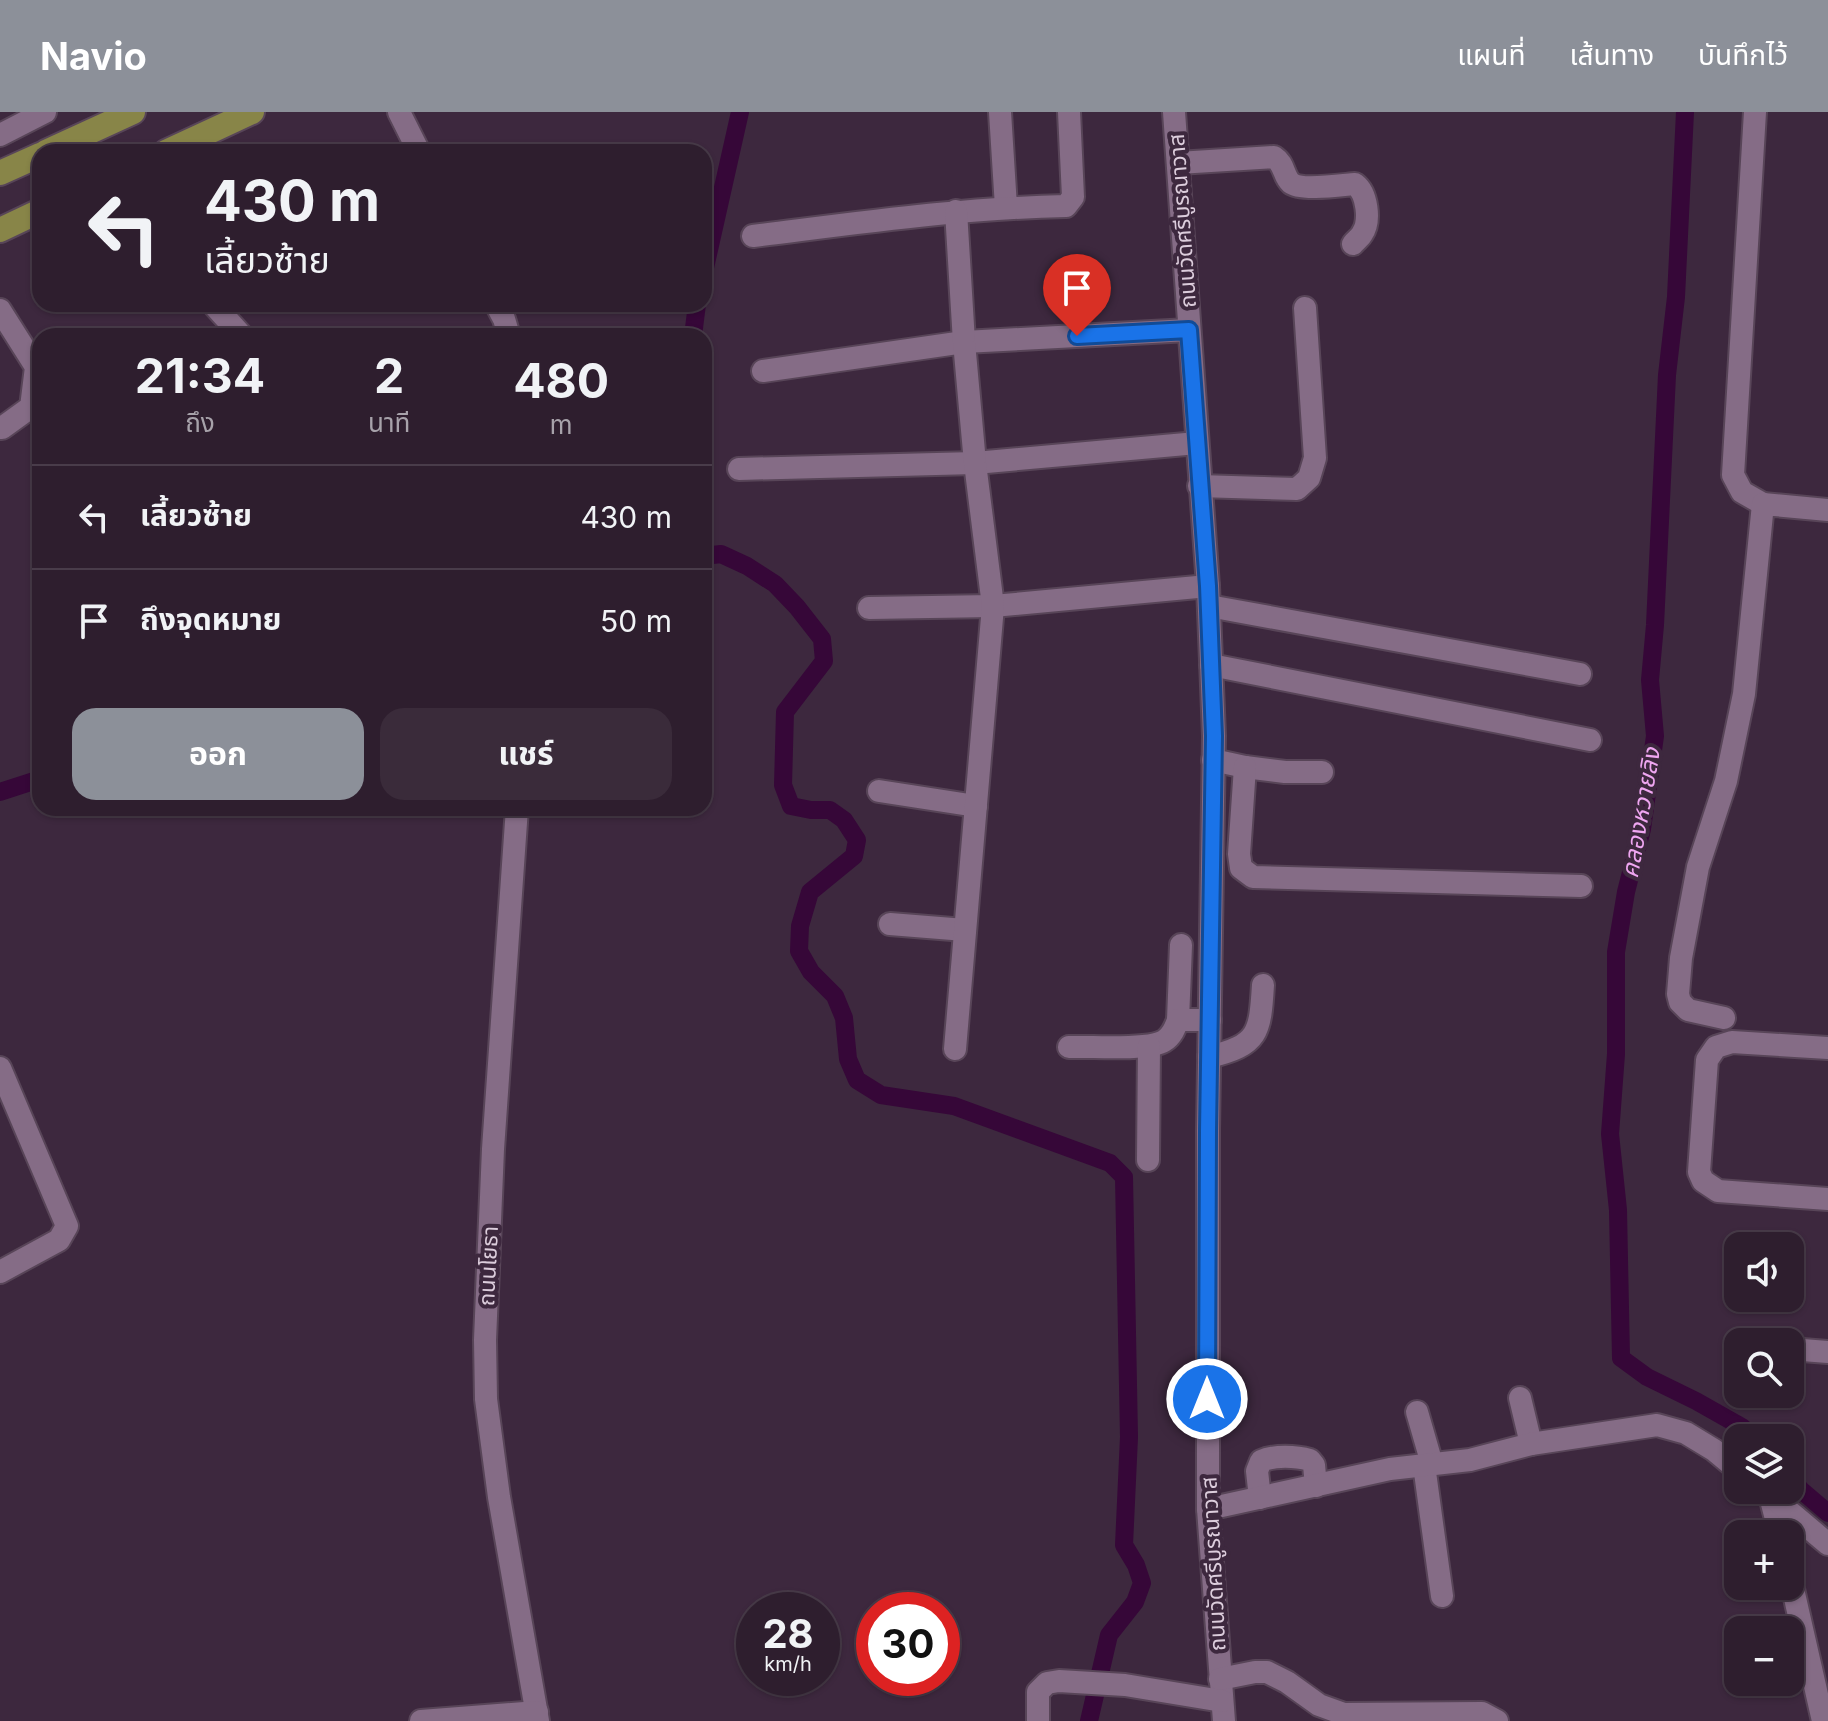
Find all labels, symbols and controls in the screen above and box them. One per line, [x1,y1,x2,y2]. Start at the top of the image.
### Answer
text: Navio [40,33,147,79]
text: แผนที่ [1457,38,1525,72]
text: เส้นทาง [1569,38,1654,72]
text: บันทึกไว้ [1698,38,1788,72]
street label: ถนนวัดศรีบูรณาวาส [1163,133,1202,309]
text: 430 m [204,167,380,235]
icon: left [72,176,176,280]
text: เลี้ยวซ้าย [204,238,330,282]
pin [1043,254,1111,336]
icon: arrive [1055,266,1099,310]
text: 21:34 [135,346,265,405]
text: 2 [374,346,404,405]
text: 480 [513,351,609,410]
text: ถึง [185,407,215,438]
text: นาที [368,407,410,438]
text: m [550,409,573,440]
icon: left [72,495,116,539]
text: เลี้ยวซ้าย [140,497,252,533]
text: 430 m [580,499,672,535]
icon: arrive [72,599,116,643]
text: ถึงจุดหมาย [140,601,281,637]
text: 50 m [600,603,672,639]
button: ออก [72,708,364,800]
button: แชร์ [380,708,672,800]
water label: คลองหวายลิง [1615,745,1666,880]
street label: ถนนโยธา [473,1225,503,1307]
map controls [1724,1232,1804,1696]
button: sound [1724,1232,1804,1312]
button: search [1724,1328,1804,1408]
position arrow [1165,1357,1249,1441]
button: layers [1724,1424,1804,1504]
street label: ถนนวัดศรีบูรณาวาส [1195,1476,1232,1652]
button: + [1724,1520,1804,1600]
speed limit sign: 30 [856,1592,960,1696]
text: 28 [762,1609,814,1658]
button: − [1724,1616,1804,1696]
text: km/h [764,1652,812,1676]

